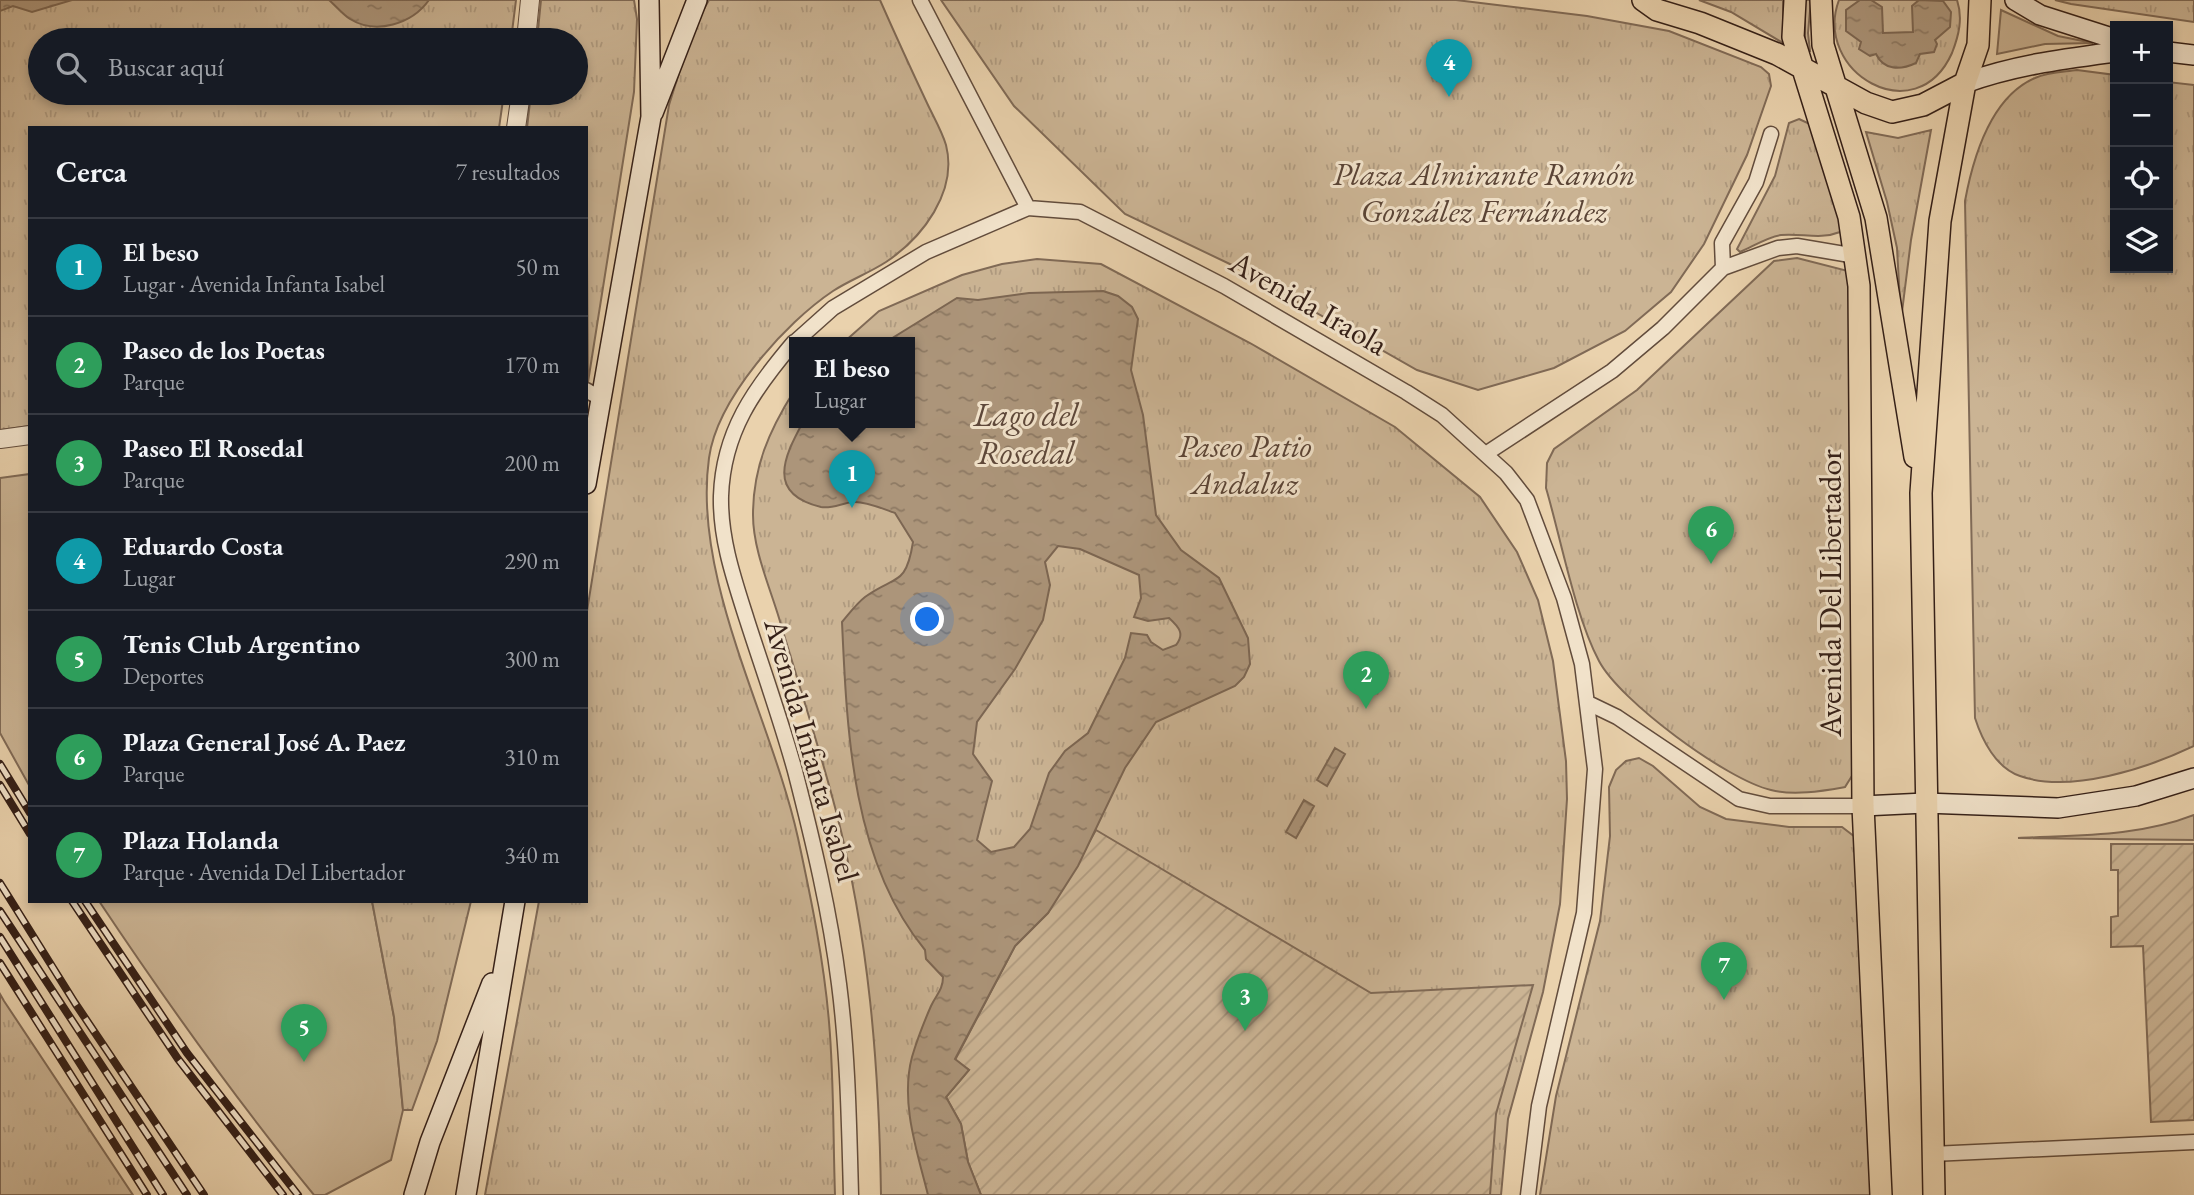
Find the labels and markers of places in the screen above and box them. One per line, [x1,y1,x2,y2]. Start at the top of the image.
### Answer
pin: 4 [1426,39,1472,97]
pin: 1 [829,450,875,508]
pin: 6 [1688,506,1734,564]
pin: 2 [1343,651,1389,709]
pin: 7 [1701,942,1747,1000]
pin: 3 [1222,973,1268,1031]
pin: 5 [281,1004,327,1062]

